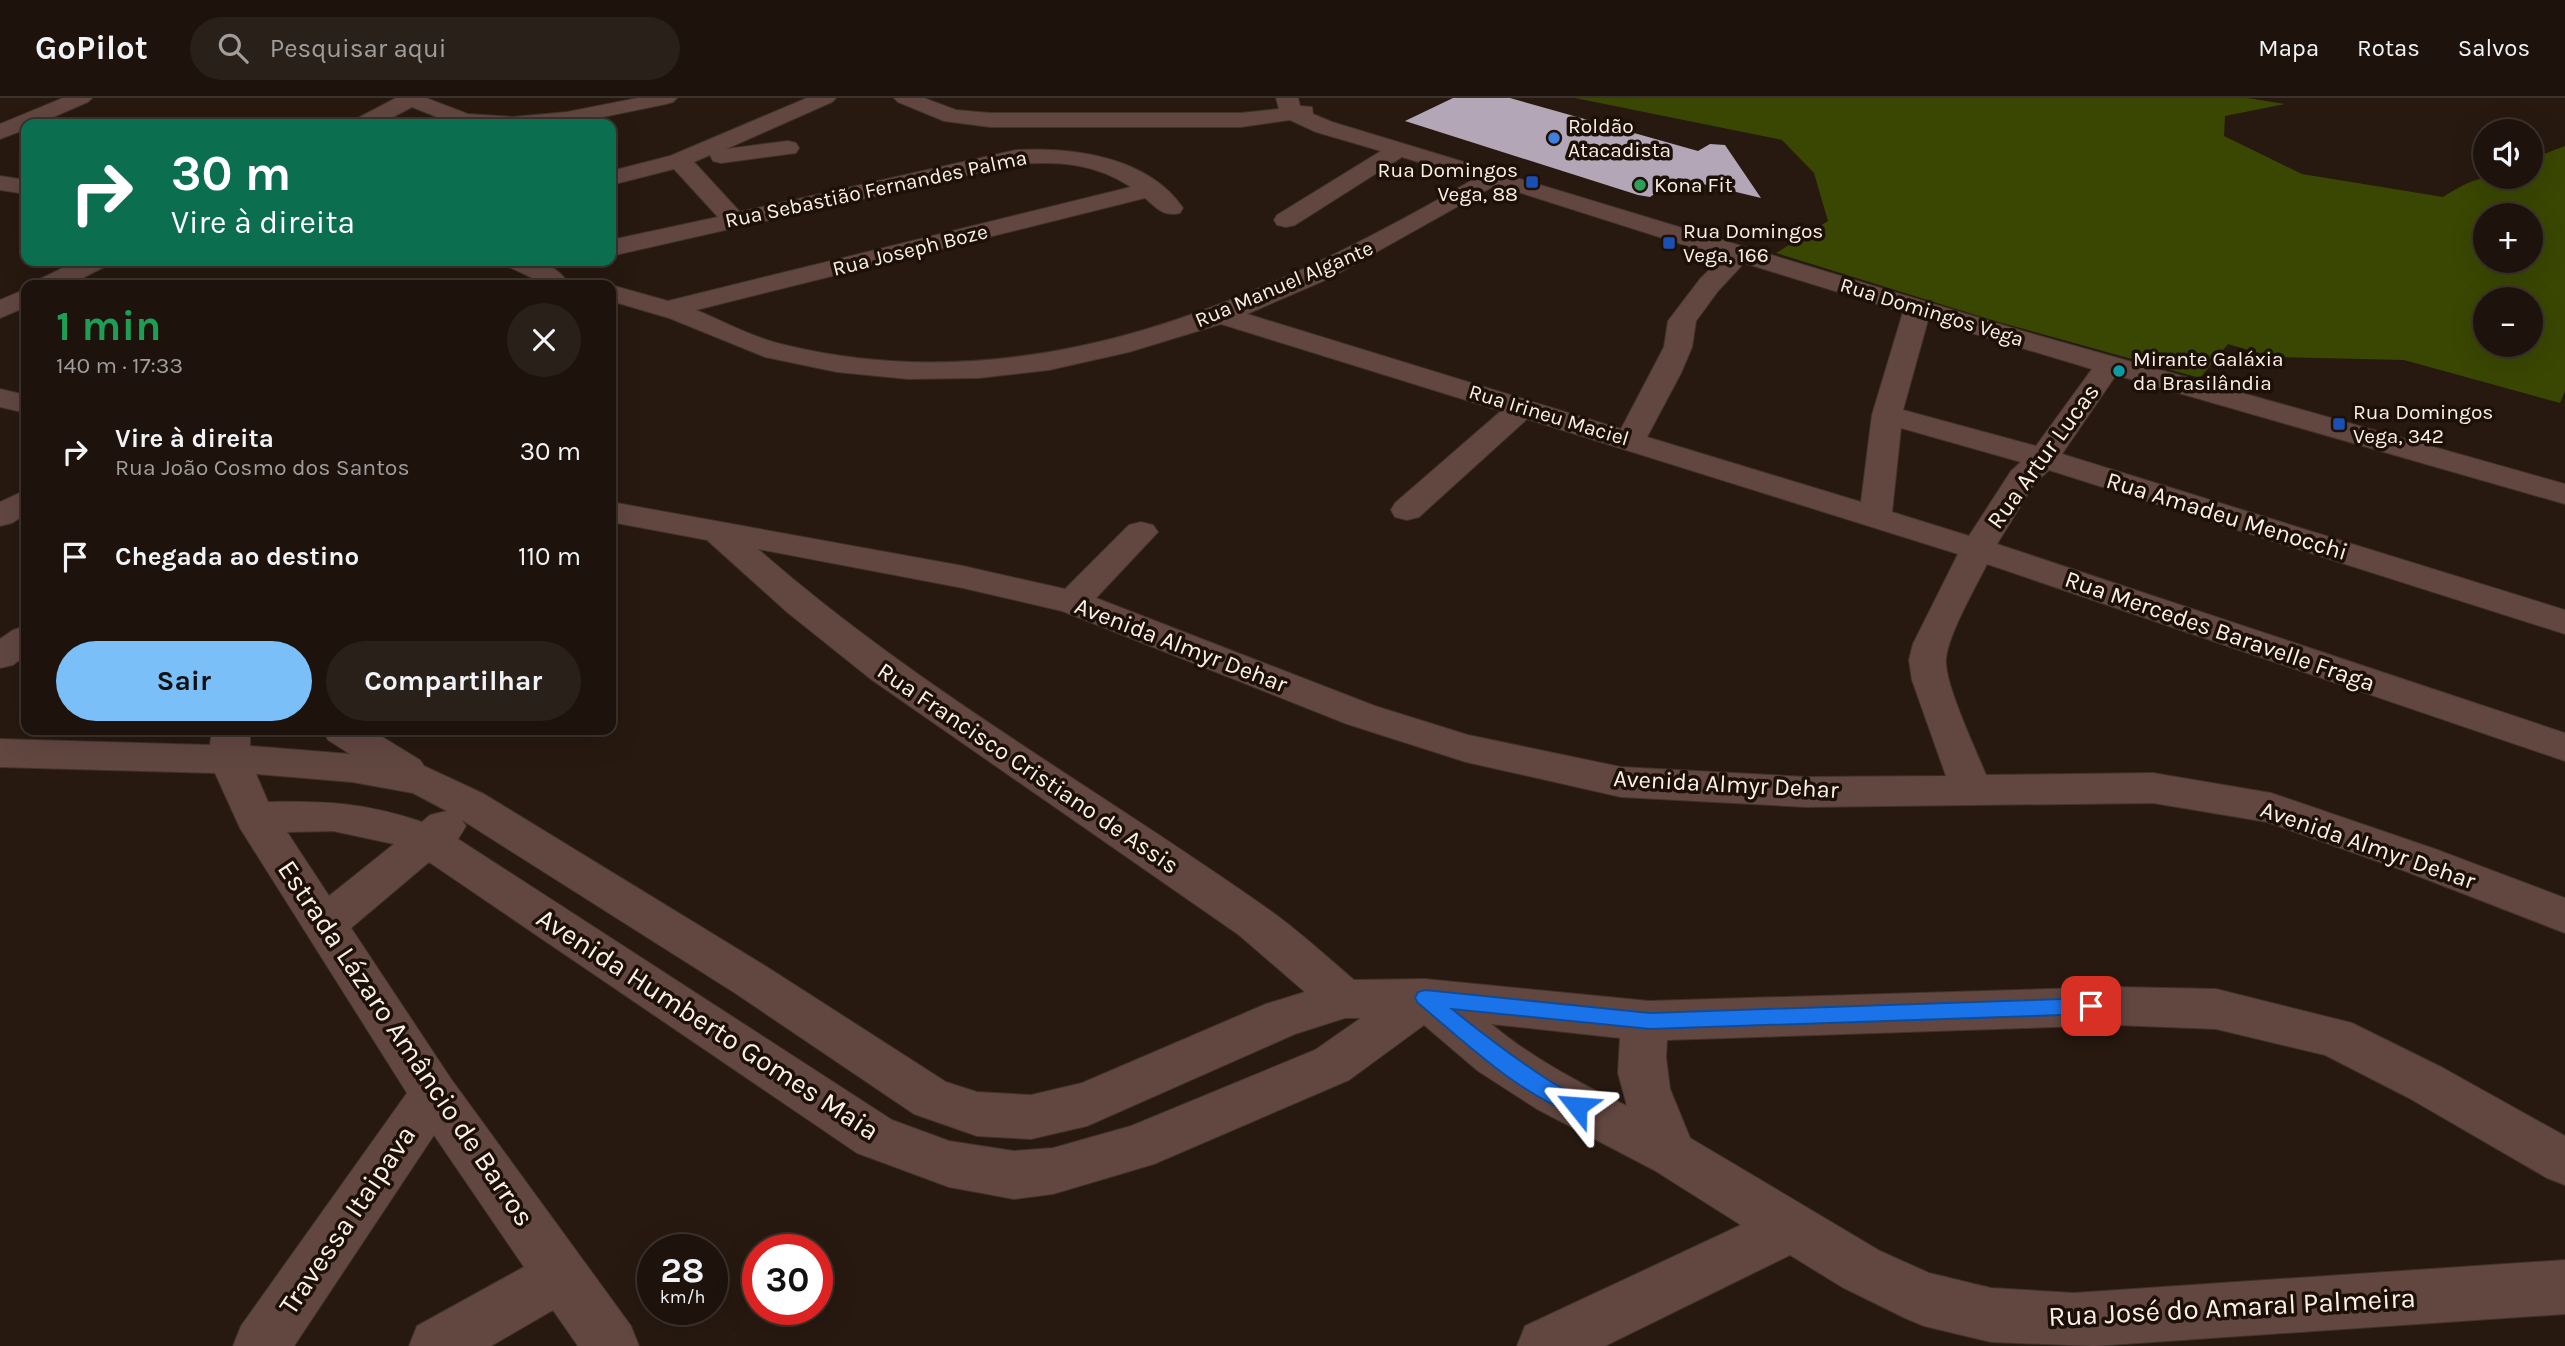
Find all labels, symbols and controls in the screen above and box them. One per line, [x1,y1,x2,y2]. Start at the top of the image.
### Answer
search box [190,17,680,80]
text: GoPilot [35,29,148,67]
icon: search [214,29,252,67]
text: Pesquisar aqui [270,33,446,64]
text: Mapa [2258,34,2319,62]
text: Rotas [2357,34,2420,62]
text: Salvos [2458,34,2530,62]
place label: Roldão Atacadista [1568,114,1671,162]
map controls [2473,119,2543,357]
button: sound [2473,119,2543,189]
marker: Roldão Atacadista [1546,130,1562,146]
text: 30 m [171,145,291,202]
street label: Rua Sebastião Fernandes Palma [723,145,1029,233]
icon: right [56,147,147,238]
place label: Rua Domingos Vega, 88 [1378,158,1518,206]
place label: Kona Fit [1654,173,1733,197]
marker: Rua Domingos Vega, 88 [1524,174,1540,190]
marker: Kona Fit [1632,177,1648,193]
button: + [2473,203,2543,273]
text: Vire à direita [171,204,355,241]
street label: Rua Joseph Boze [830,219,990,281]
place label: Rua Domingos Vega, 166 [1683,219,1823,267]
marker: Rua Domingos Vega, 166 [1661,235,1677,251]
street label: Rua Manuel Algante [1191,236,1377,332]
street label: Rua Domingos Vega [1837,273,2027,351]
button: − [2473,287,2543,357]
text: 1 min [56,301,161,351]
button: close [507,303,581,377]
place label: Mirante Galáxia da Brasilândia [2133,347,2284,395]
text: 140 m · 17:33 [56,352,183,379]
marker: Mirante Galáxia da Brasilândia [2111,363,2127,379]
street label: Rua Artur Lucas [1981,378,2105,534]
street label: Rua Irineu Maciel [1466,379,1632,451]
place label: Rua Domingos Vega, 342 [2353,400,2493,448]
marker: Rua Domingos Vega, 342 [2331,416,2347,432]
text: Vire à direita [115,423,274,454]
icon: right [56,433,94,471]
text: 30 m [520,436,581,467]
text: Rua João Cosmo dos Santos [115,454,409,481]
street label: Rua Amadeu Menocchi [2103,466,2351,566]
icon: arrive [56,538,94,576]
text: Chegada ao destino [115,541,359,572]
text: 110 m [518,541,581,572]
street label: Rua Mercedes Baravelle Fraga [2061,565,2379,697]
street label: Avenida Almyr Dehar [1071,592,1292,699]
button: Sair [56,641,312,721]
button: Compartilhar [326,641,581,721]
street label: Rua Francisco Cristiano de Assis [872,656,1184,880]
street label: Avenida Almyr Dehar [1613,764,1840,804]
street label: Avenida Almyr Dehar [2257,795,2479,895]
street label: Estrada Lázaro Amâncio de Barros [271,854,541,1232]
street label: Avenida Humberto Gomes Maia [531,901,885,1147]
pin [2061,976,2121,1036]
icon: arrive [2072,987,2110,1025]
position arrow [1540,1069,1614,1143]
street label: Travessa Itaipava [272,1119,422,1321]
speed limit sign: 30 [742,1234,833,1325]
text: 28 [661,1250,704,1291]
street label: Rua José do Amaral Palmeira [2047,1281,2417,1333]
text: km/h [660,1286,705,1308]

